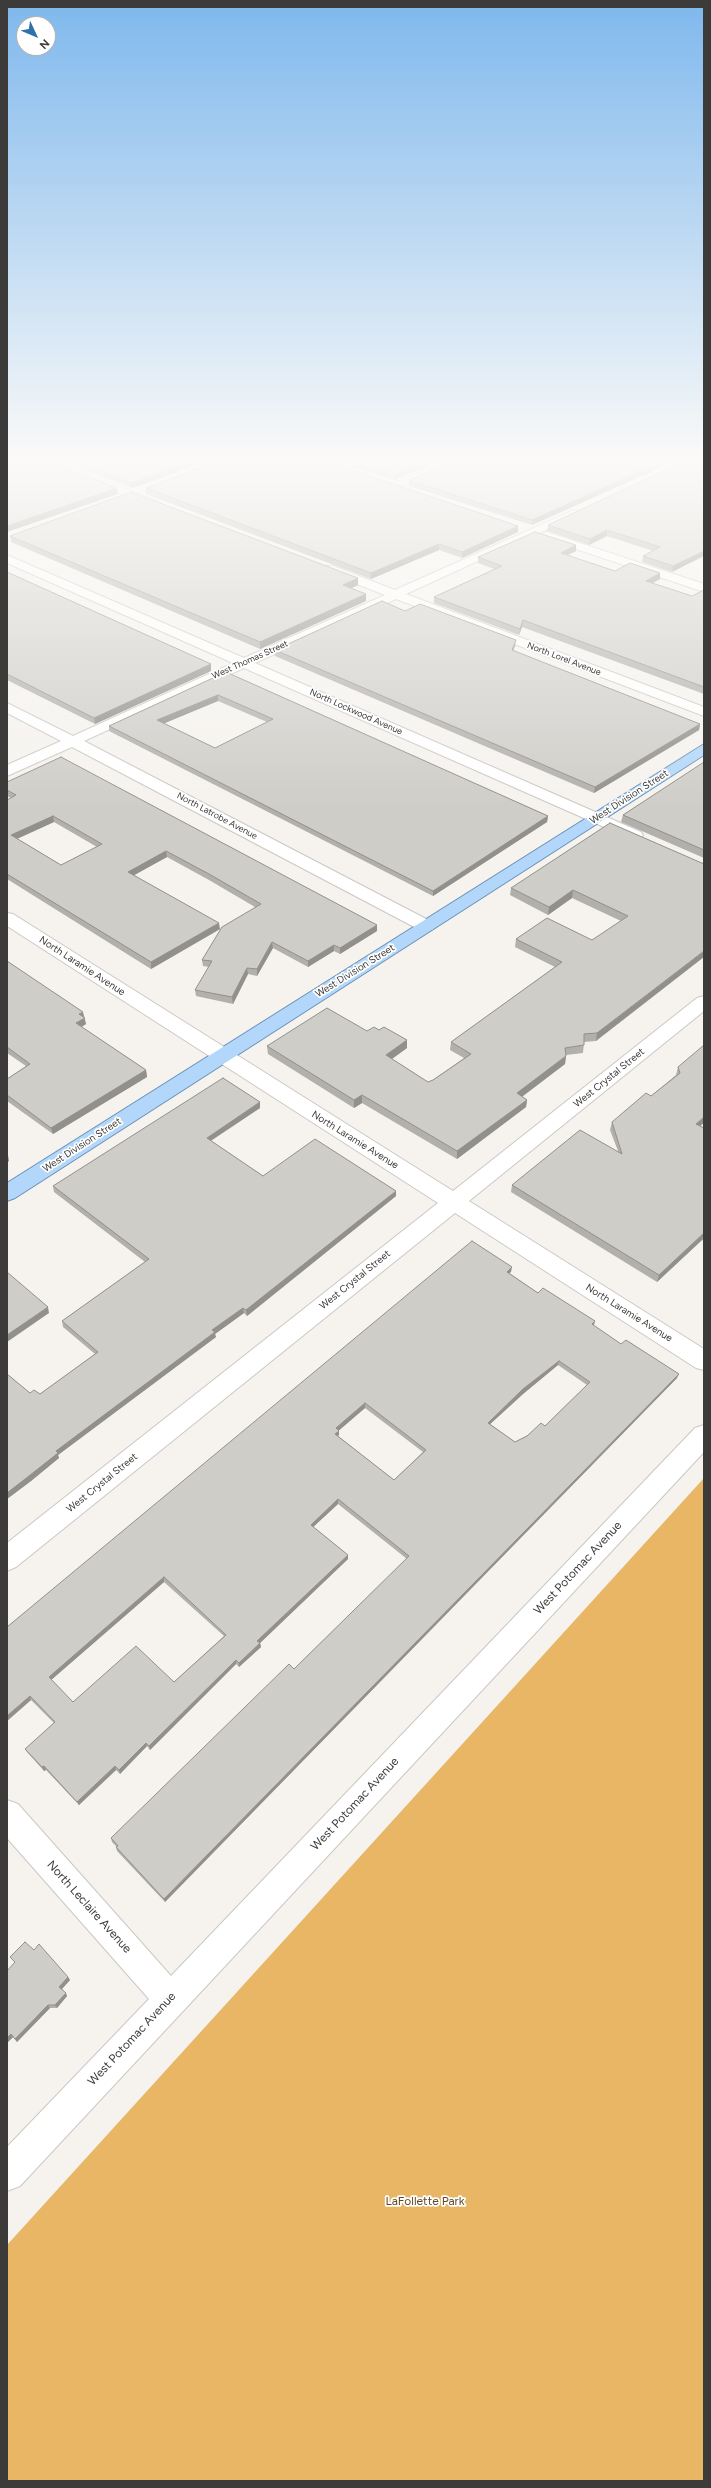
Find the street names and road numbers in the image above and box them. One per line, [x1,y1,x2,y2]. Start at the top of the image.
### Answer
street label: West Thomas Street [210,638,290,682]
street label: North Lorel Avenue [525,640,603,678]
street label: North Lockwood Avenue [308,687,404,737]
street label: West Division Street [588,767,670,827]
street label: North Latrobe Avenue [175,790,259,842]
street label: North Laramie Avenue [37,934,127,998]
street label: West Division Street [313,942,397,1000]
street label: West Crystal Street [571,1046,647,1110]
street label: North Laramie Avenue [309,1108,401,1172]
street label: West Division Street [41,1115,123,1175]
street label: West Crystal Street [317,1248,393,1312]
street label: North Laramie Avenue [583,1281,675,1345]
street label: West Crystal Street [64,1451,140,1515]
street label: West Potomac Avenue [531,1518,625,1618]
street label: West Potomac Avenue [308,1754,402,1854]
street label: North Leclaire Avenue [44,1858,134,1956]
street label: West Potomac Avenue [85,1989,179,2089]

